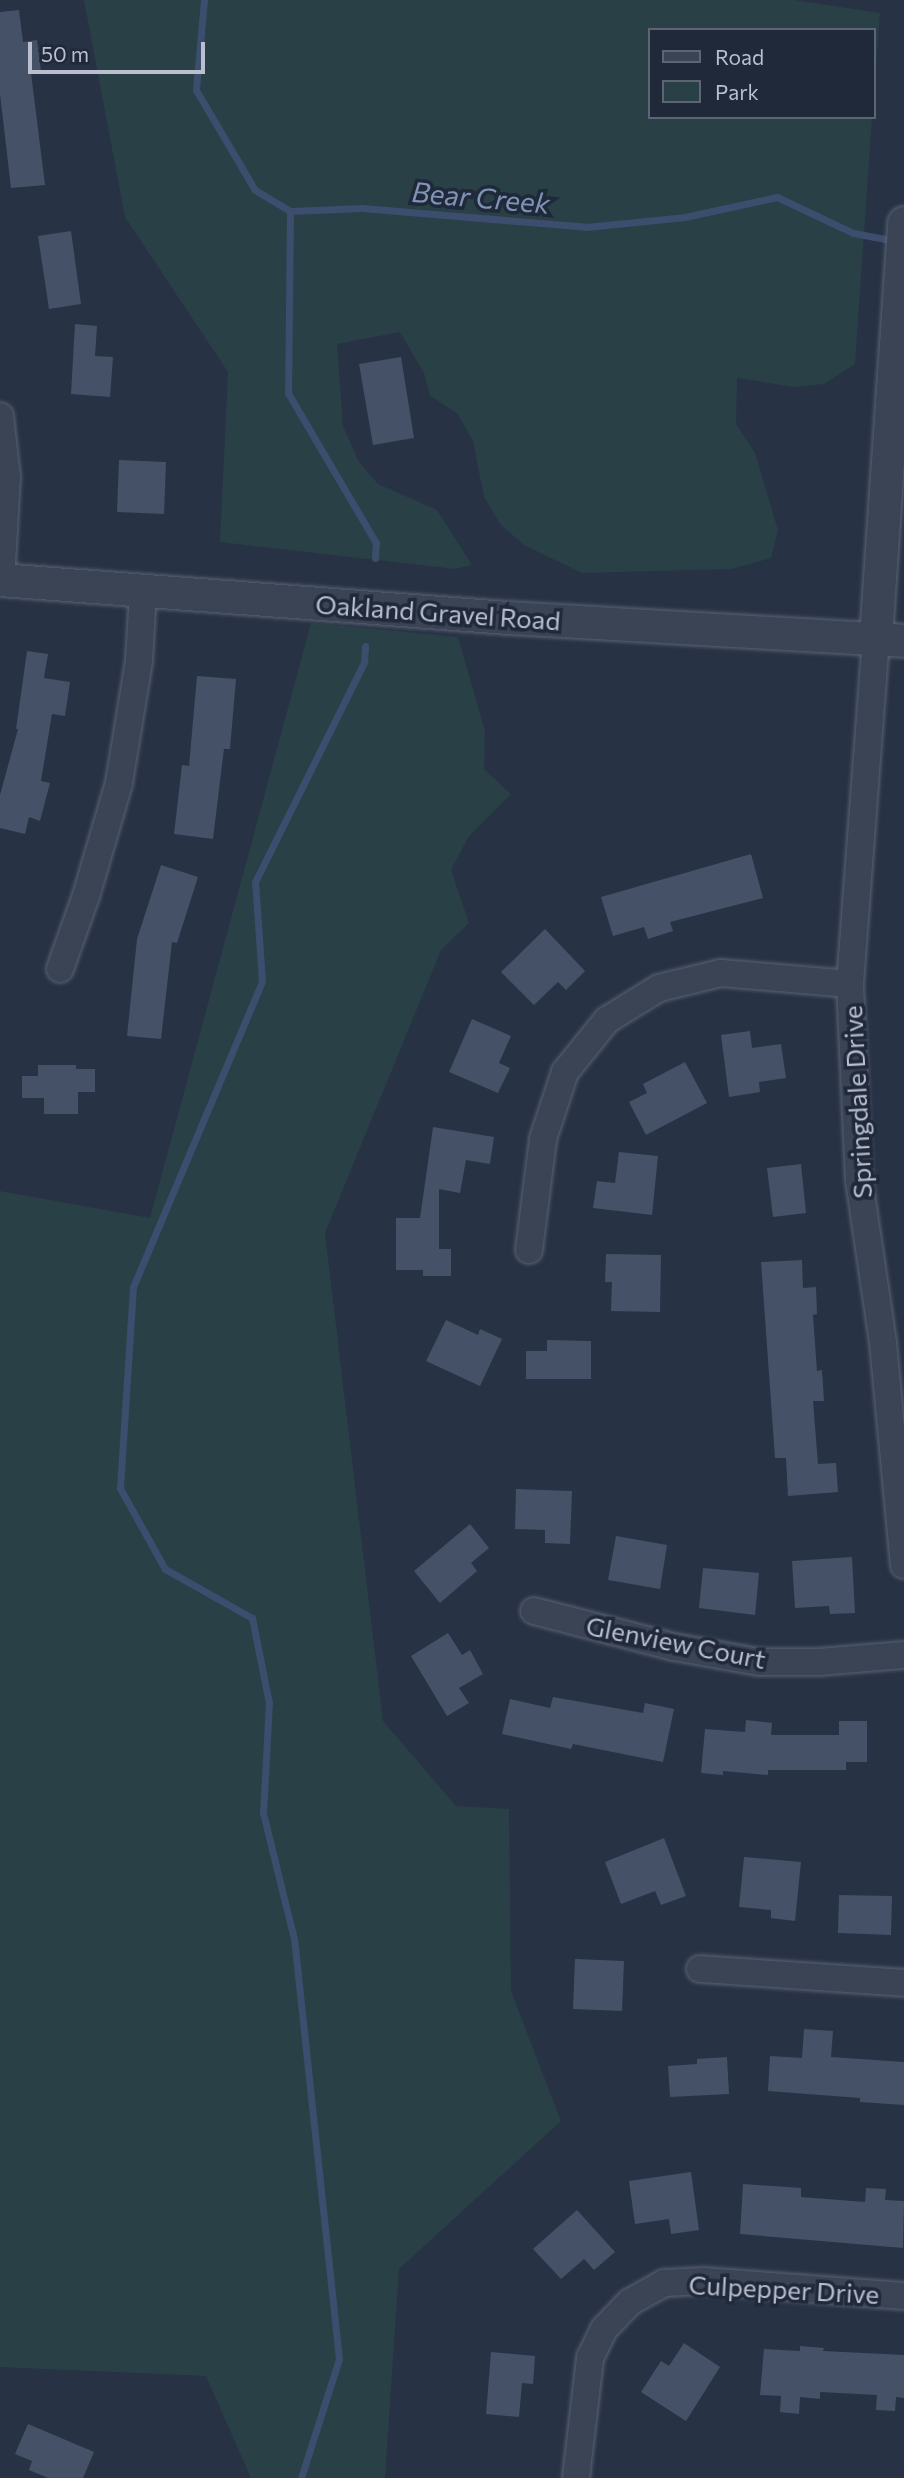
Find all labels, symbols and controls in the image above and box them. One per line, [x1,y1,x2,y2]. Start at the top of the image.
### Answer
scale bar [32,28,208,72]
legend [648,28,876,119]
text: 50 m [41,41,89,66]
text: Road [715,44,764,69]
text: Park [715,79,759,104]
water label: Bear Creek [410,174,552,220]
street label: Oakland Gravel Road [315,588,561,636]
street label: Springdale Drive [836,1005,878,1199]
street label: Glenview Court [584,1609,768,1675]
street label: Culpepper Drive [688,2268,880,2310]

